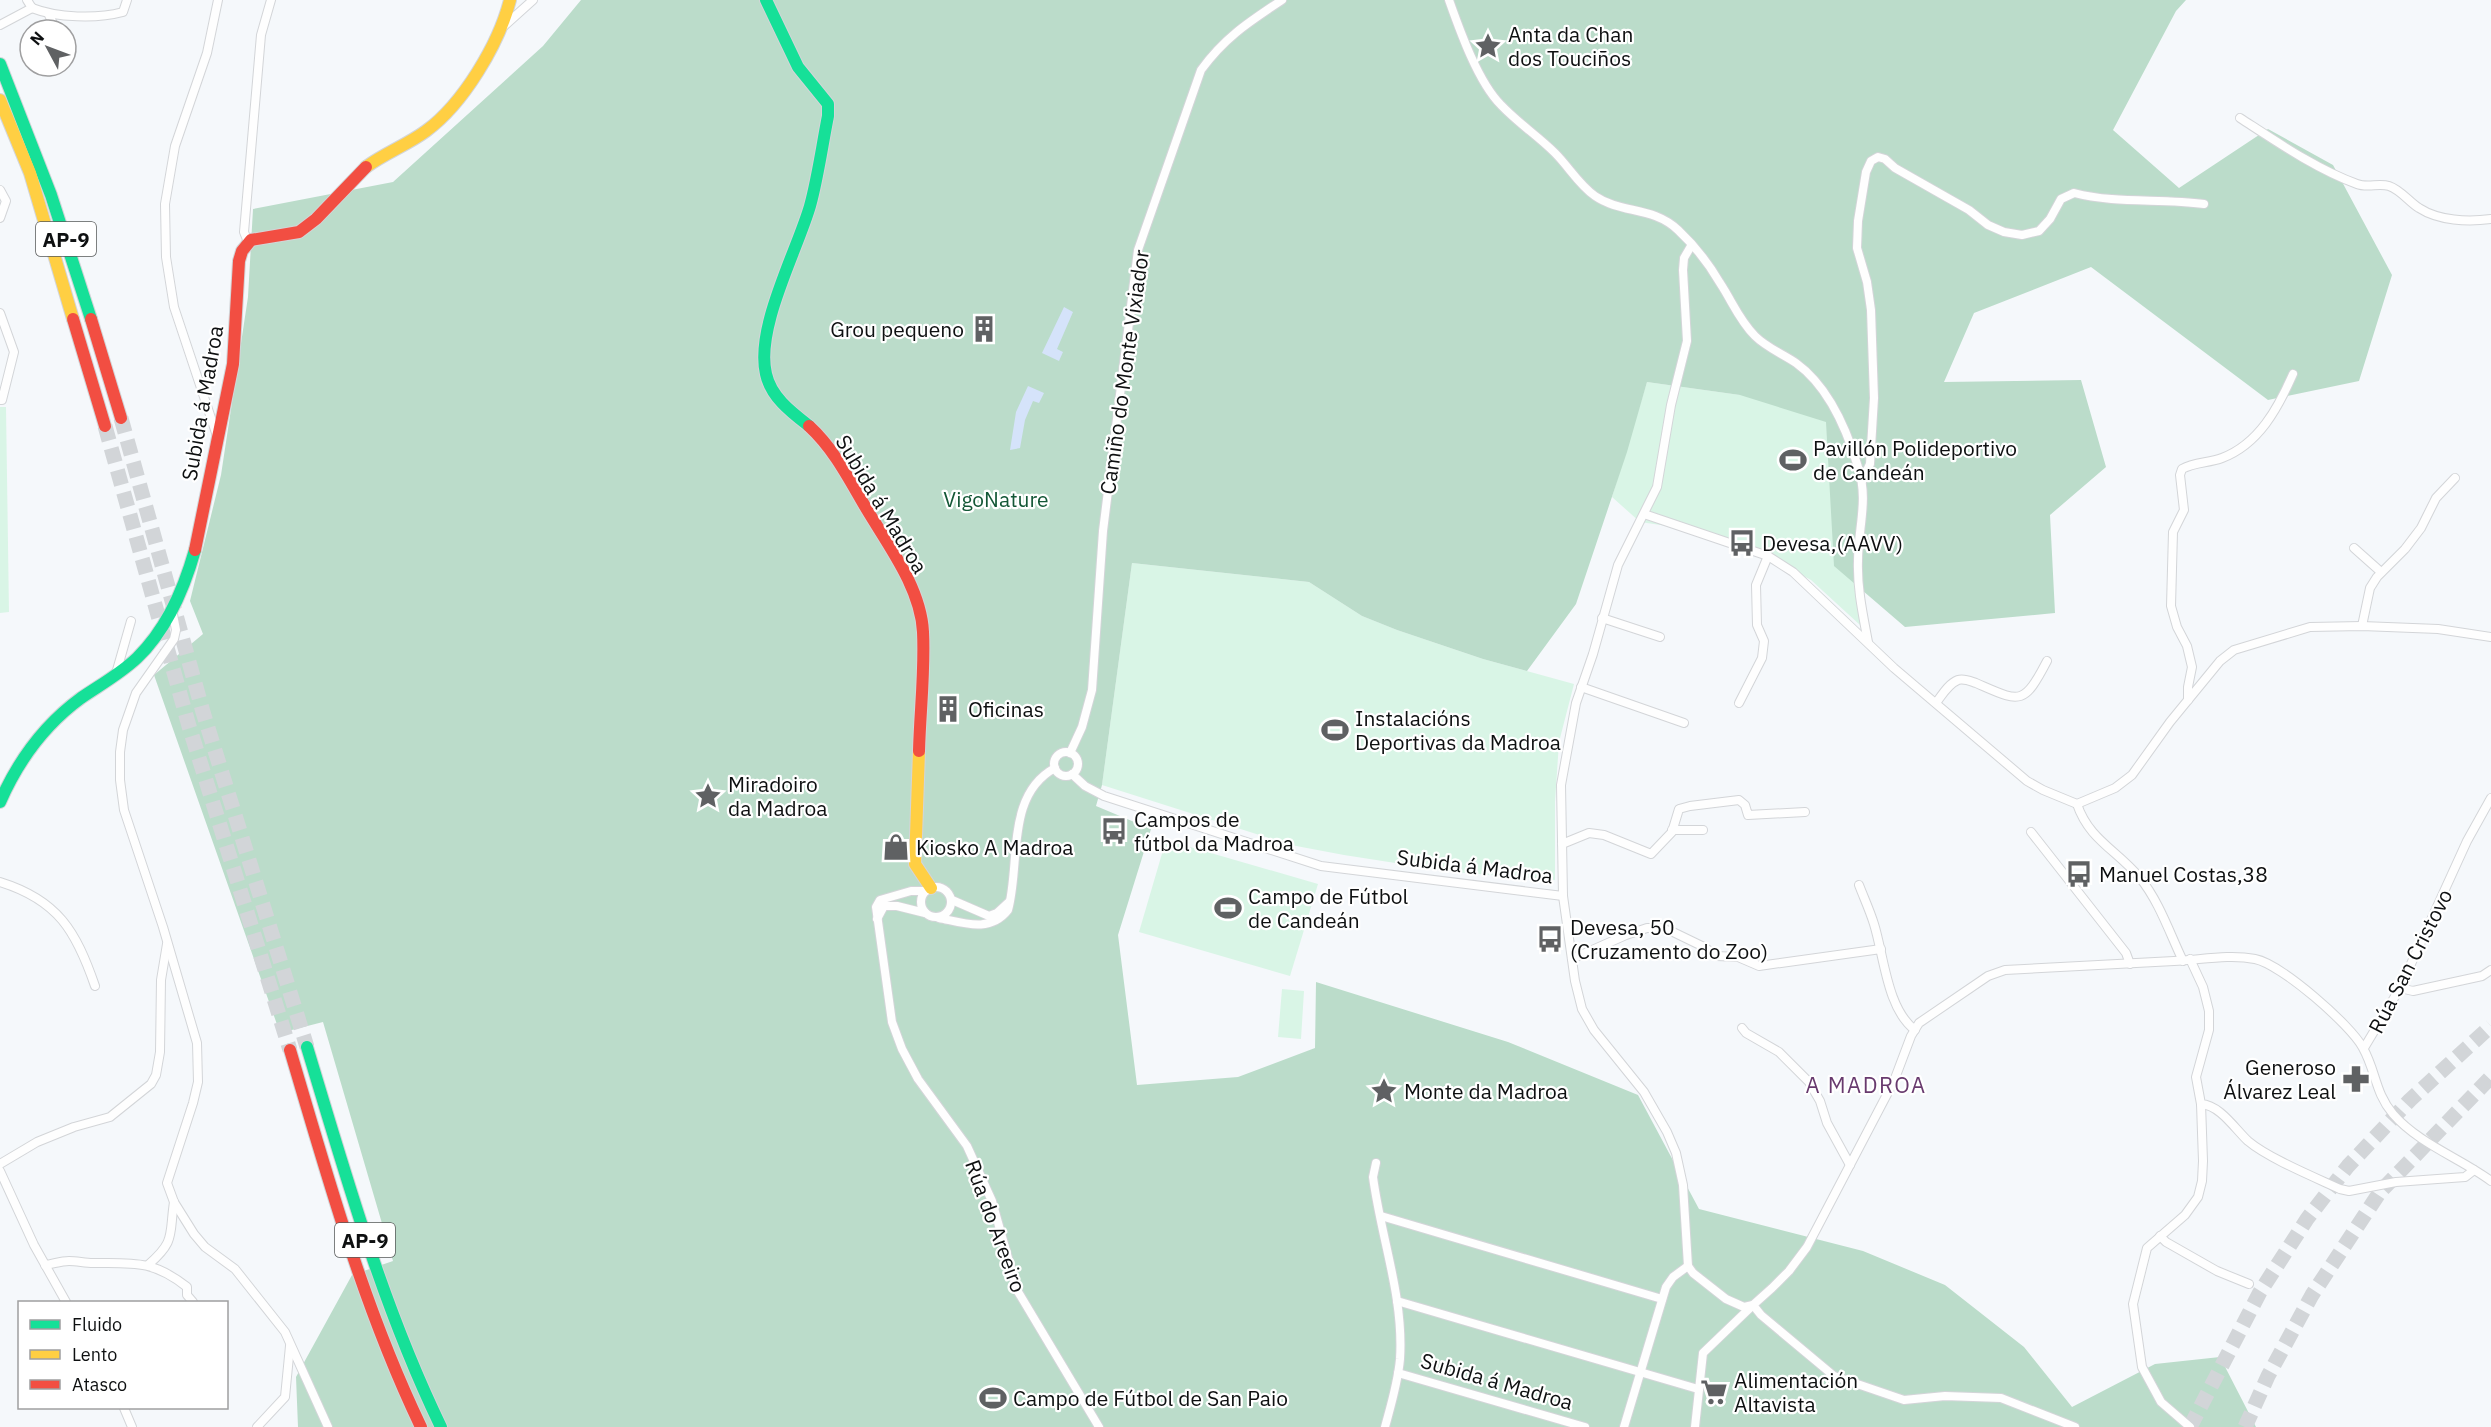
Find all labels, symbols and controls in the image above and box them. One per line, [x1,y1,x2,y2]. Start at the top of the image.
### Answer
north arrow [18,18,78,78]
place label: Anta da Chan dos Touciños [1508,20,1633,72]
text: N [25,27,48,49]
place icon: Anta da Chan dos Touciños [1473,31,1503,61]
road number: AP-9 [36,222,96,256]
street label: Camiño do Monte Vixiador [1093,248,1155,496]
building icon: Grou pequeno [969,314,999,344]
place label: Grou pequeno [830,315,964,343]
street label: Subida á Madroa [175,323,229,483]
street label: Subida á Madroa [830,429,934,579]
place label: Pavillón Polideportivo de Candeán [1813,434,2017,486]
sports icon: Pavillón Polideportivo de Candeán [1778,445,1808,475]
park label: VigoNature [943,485,1049,513]
bus stop icon: Devesa,(AAVV) [1727,528,1757,558]
place label: Devesa,(AAVV) [1762,529,1903,557]
building icon: Oficinas [933,694,963,724]
place label: Oficinas [968,695,1044,723]
place label: Instalacións Deportivas da Madroa [1355,704,1561,756]
sports icon: Instalacións Deportivas da Madroa [1320,715,1350,745]
place label: Miradoiro da Madroa [728,770,827,822]
place icon: Miradoiro da Madroa [693,781,723,811]
place label: Campos de fútbol da Madroa [1134,805,1294,857]
bus stop icon: Campos de fútbol da Madroa [1099,816,1129,846]
shop icon: Kiosko A Madroa [881,832,911,862]
place label: Kiosko A Madroa [916,833,1073,861]
street label: Subida á Madroa [1395,843,1555,889]
bus stop icon: Manuel Costas,38 [2064,859,2094,889]
place label: Manuel Costas,38 [2099,860,2268,888]
place label: Campo de Fútbol de Candeán [1248,882,1409,934]
street label: Rúa San Cristovo [2361,884,2459,1038]
sports icon: Campo de Fútbol de Candeán [1213,893,1243,923]
place label: Devesa, 50 (Cruzamento do Zoo) [1570,913,1768,965]
bus stop icon: Devesa, 50 (Cruzamento do Zoo) [1535,924,1565,954]
place label: Generoso Álvarez Leal [2223,1053,2336,1105]
pharmacy icon: Generoso Álvarez Leal [2341,1064,2371,1094]
district label: A MADROA [1805,1070,1927,1099]
place icon: Monte da Madroa [1369,1076,1399,1106]
place label: Monte da Madroa [1404,1077,1568,1105]
street label: Rúa do Areeiro [959,1156,1033,1296]
road number: AP-9 [335,1223,395,1257]
legend [18,1301,228,1409]
text: Fluido [72,1313,122,1336]
text: Lento [72,1343,117,1366]
street label: Subida á Madroa [1418,1346,1576,1416]
place label: Alimentación Altavista [1734,1366,1858,1418]
text: Atasco [72,1373,127,1396]
supermarket icon: Alimentación Altavista [1699,1377,1729,1407]
sports icon: Campo de Fútbol de San Paio [978,1383,1008,1413]
place label: Campo de Fútbol de San Paio [1013,1384,1288,1412]

